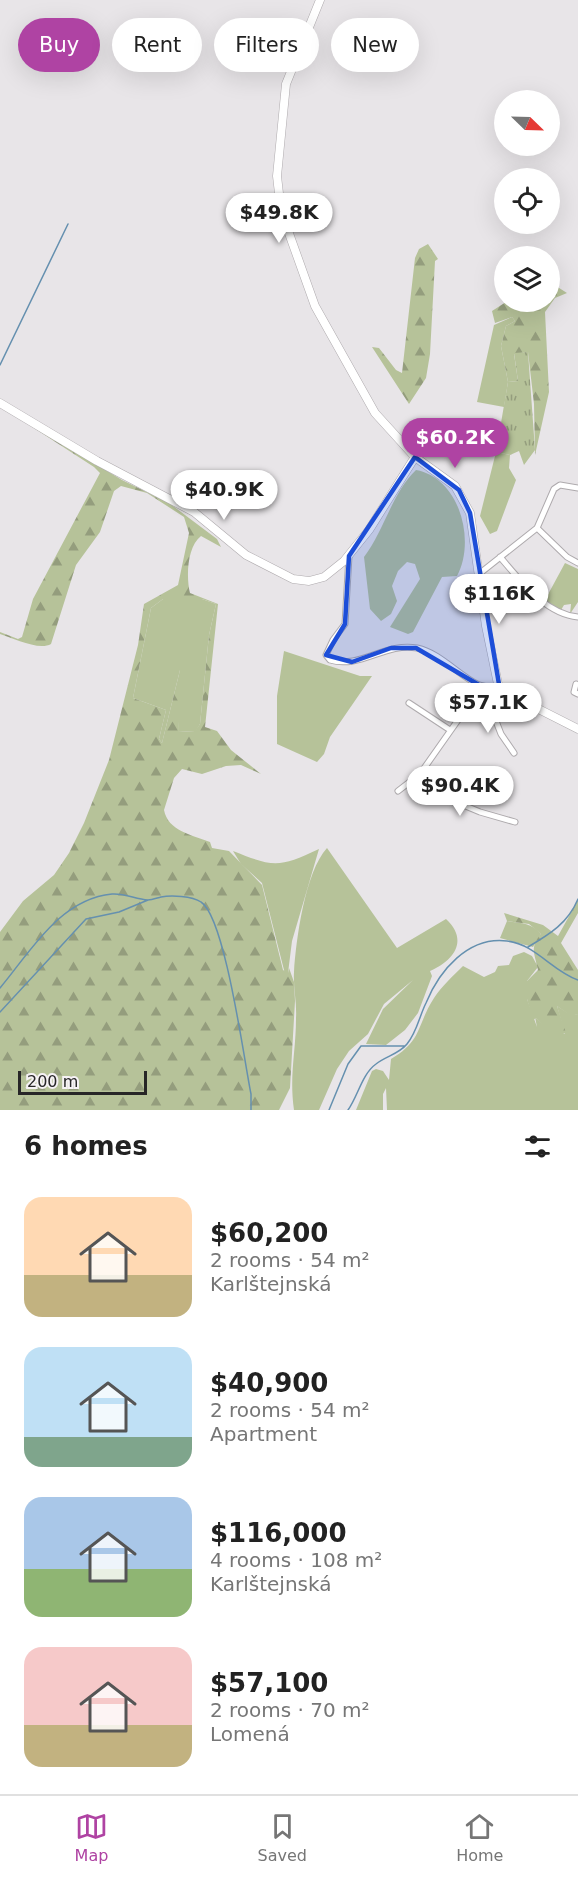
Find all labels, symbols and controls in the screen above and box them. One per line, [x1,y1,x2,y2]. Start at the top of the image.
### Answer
chip: Buy [18,18,100,72]
chip: Rent [112,18,202,72]
chip: Filters [214,18,319,72]
chip: New [331,18,419,72]
north arrow [494,90,560,156]
map controls [494,90,560,312]
button: locate [494,168,560,234]
pin: $49.8K [230,193,328,244]
text: $49.8K [240,200,318,224]
button: layers [494,246,560,312]
pin: $60.2K [406,418,504,469]
text: $60.2K [416,425,494,449]
pin: $40.9K [175,470,273,521]
text: $40.9K [185,477,263,501]
pin: $116K [457,574,541,625]
text: $116K [463,581,535,605]
pin: $57.1K [439,683,537,734]
text: $57.1K [449,690,527,714]
pin: $90.4K [411,766,509,817]
text: $90.4K [421,773,499,797]
scale bar [18,1068,147,1096]
text: 200 m [27,1072,78,1091]
icon: filters [521,1130,554,1163]
text: 6 homes [24,1131,148,1161]
text: $60,200 [210,1218,328,1248]
icon: home [72,1221,144,1293]
text: 2 rooms · 54 m² [210,1248,370,1272]
text: Karlštejnská [210,1272,332,1296]
text: $40,900 [210,1368,328,1398]
icon: home [72,1371,144,1443]
text: 2 rooms · 54 m² [210,1398,370,1422]
text: Apartment [210,1422,317,1446]
text: $116,000 [210,1518,347,1548]
icon: home [72,1521,144,1593]
text: 4 rooms · 108 m² [210,1548,382,1572]
text: Karlštejnská [210,1572,332,1596]
text: $57,100 [210,1668,328,1698]
icon: home [72,1671,144,1743]
text: 2 rooms · 70 m² [210,1698,370,1722]
text: Lomená [210,1722,290,1746]
tab: Map [75,1810,108,1865]
tab: Saved [258,1810,307,1865]
tab: Home [456,1810,503,1865]

